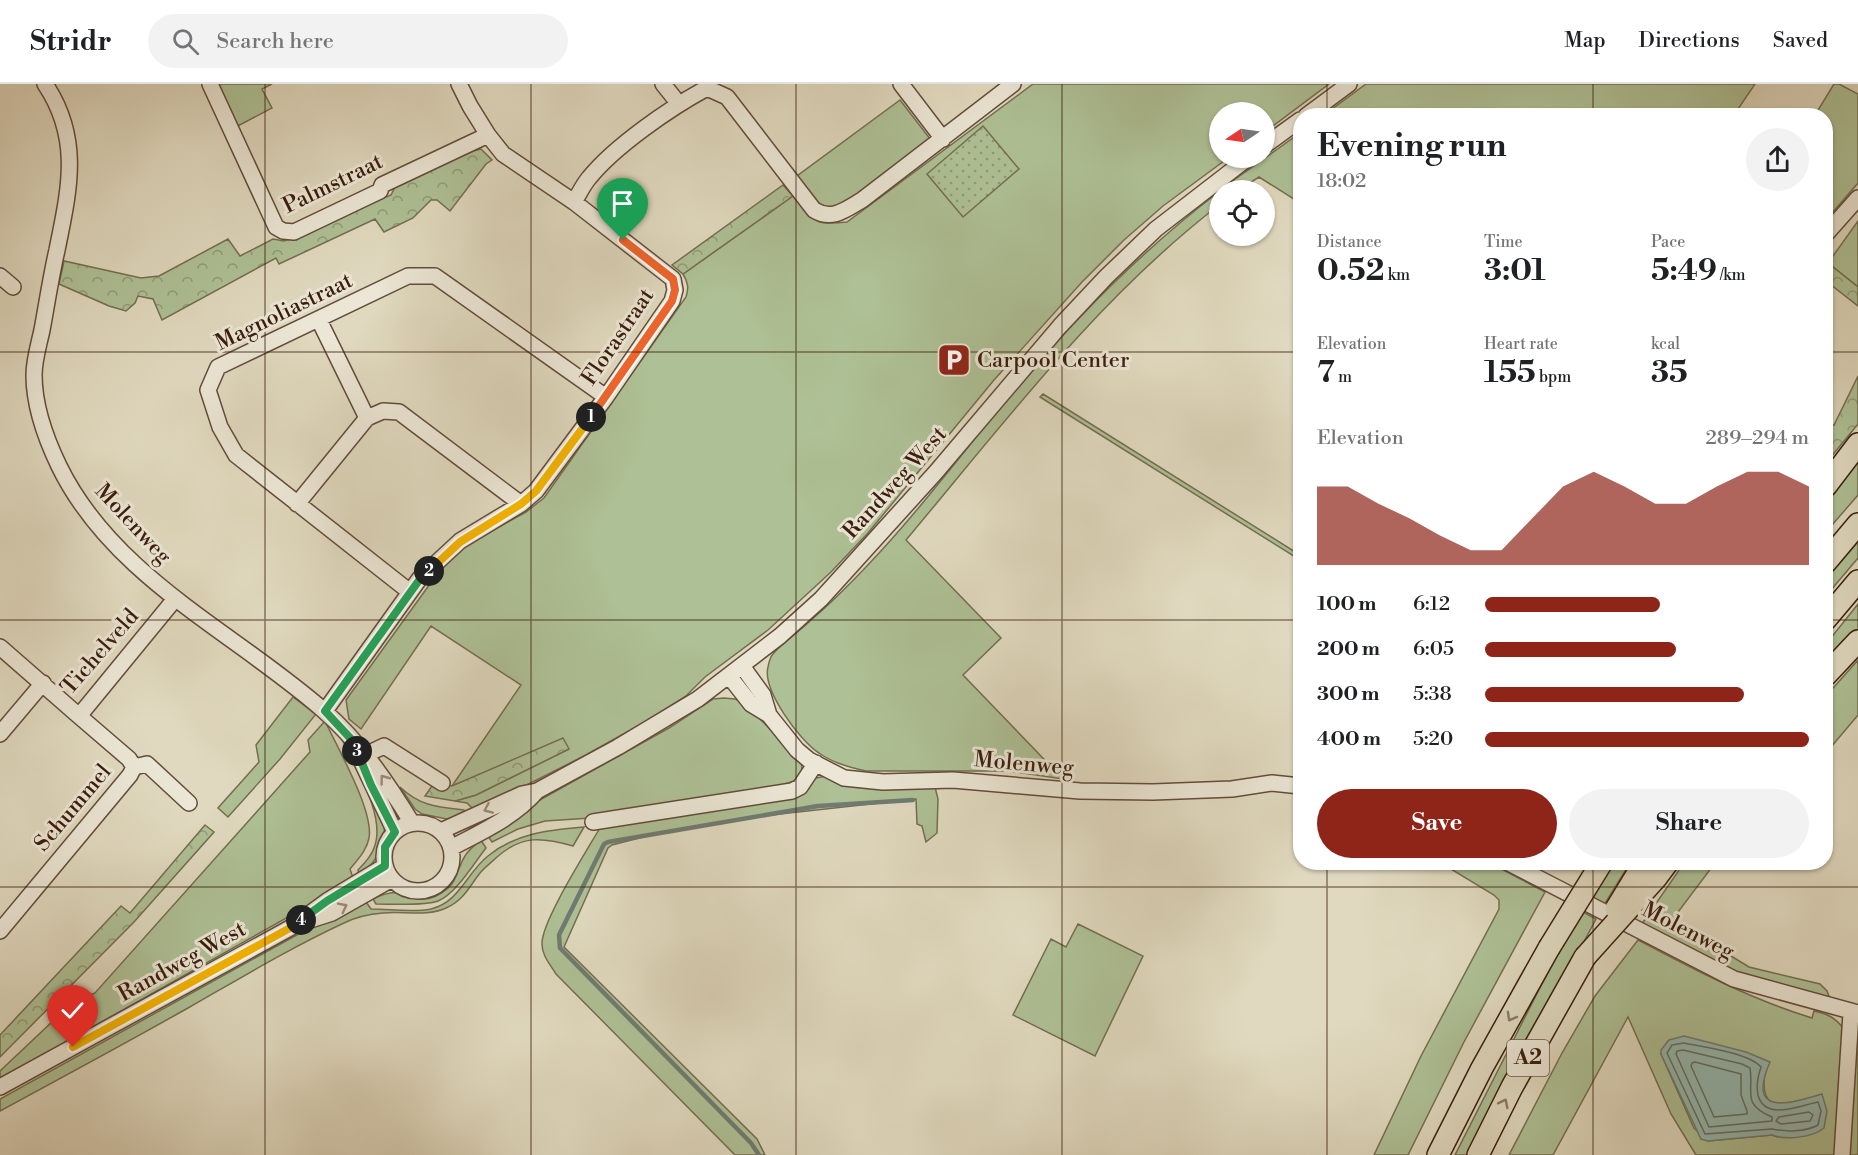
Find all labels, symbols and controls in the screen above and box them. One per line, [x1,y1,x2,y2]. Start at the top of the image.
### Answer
search box [148,14,568,68]
text: Stridr [30,24,112,59]
icon: search [169,25,202,58]
text: Search here [217,28,334,55]
text: Map [1564,28,1606,54]
text: Directions [1639,28,1740,54]
text: Saved [1773,28,1828,54]
north arrow [1209,102,1275,168]
map controls [1209,102,1275,246]
text: Evening run [1317,126,1506,167]
button: share [1746,128,1809,191]
street label: Palmstraat [279,148,388,220]
text: 18:02 [1317,169,1366,194]
pin [597,178,648,240]
button: locate [1209,180,1275,246]
icon: arrive [606,187,639,220]
text: Distance [1317,232,1382,252]
text: Time [1484,232,1523,252]
text: Pace [1651,232,1685,252]
text: 0.52 [1317,252,1384,290]
text: 3:01 [1484,252,1546,290]
text: 5:49 [1651,252,1717,290]
text: km [1384,265,1410,285]
text: /km [1717,265,1746,285]
street label: Magnoliastraat [211,267,357,357]
street label: Florastraat [576,283,660,391]
text: Elevation [1317,334,1386,354]
text: Heart rate [1484,334,1558,354]
text: kcal [1651,334,1680,354]
parking icon: Carpool Center [936,342,972,378]
place label: Carpool Center [977,347,1129,374]
text: 7 [1317,354,1335,392]
text: 155 [1484,354,1536,392]
text: 35 [1651,354,1688,392]
text: m [1335,367,1352,387]
text: bpm [1536,367,1571,387]
pin: 1 [576,402,606,432]
text: 1 [587,407,595,427]
street label: Randweg West [837,421,953,545]
text: Elevation [1317,426,1404,451]
text: 289–294 m [1705,426,1809,451]
street label: Molenweg [89,478,177,570]
pin: 2 [414,556,444,586]
text: 2 [424,561,434,581]
text: 100 m [1317,592,1376,617]
text: 6:12 [1413,592,1450,617]
street label: Tichelveld [55,603,145,701]
text: 200 m [1317,637,1380,662]
text: 6:05 [1413,637,1454,662]
text: 300 m [1317,682,1380,707]
text: 5:38 [1413,682,1452,707]
text: 400 m [1317,727,1381,752]
text: 5:20 [1413,727,1453,752]
pin: 3 [342,736,372,766]
text: 3 [352,741,362,761]
street label: Molenweg [973,746,1076,782]
street label: Schummel [29,759,118,857]
one-way arrow [380,775,391,786]
button: Save [1317,789,1557,858]
button: Share [1569,789,1809,858]
one-way arrow [483,802,494,814]
street label: Molenweg [1637,896,1739,966]
one-way arrow [336,903,347,914]
pin: 4 [286,905,316,935]
text: 4 [296,910,306,930]
street label: Randweg West [113,916,251,1008]
pin [47,985,98,1047]
icon: check [56,994,89,1027]
one-way arrow [1507,1011,1518,1021]
road number: A2 [1507,1040,1549,1076]
one-way arrow [1497,1099,1508,1109]

